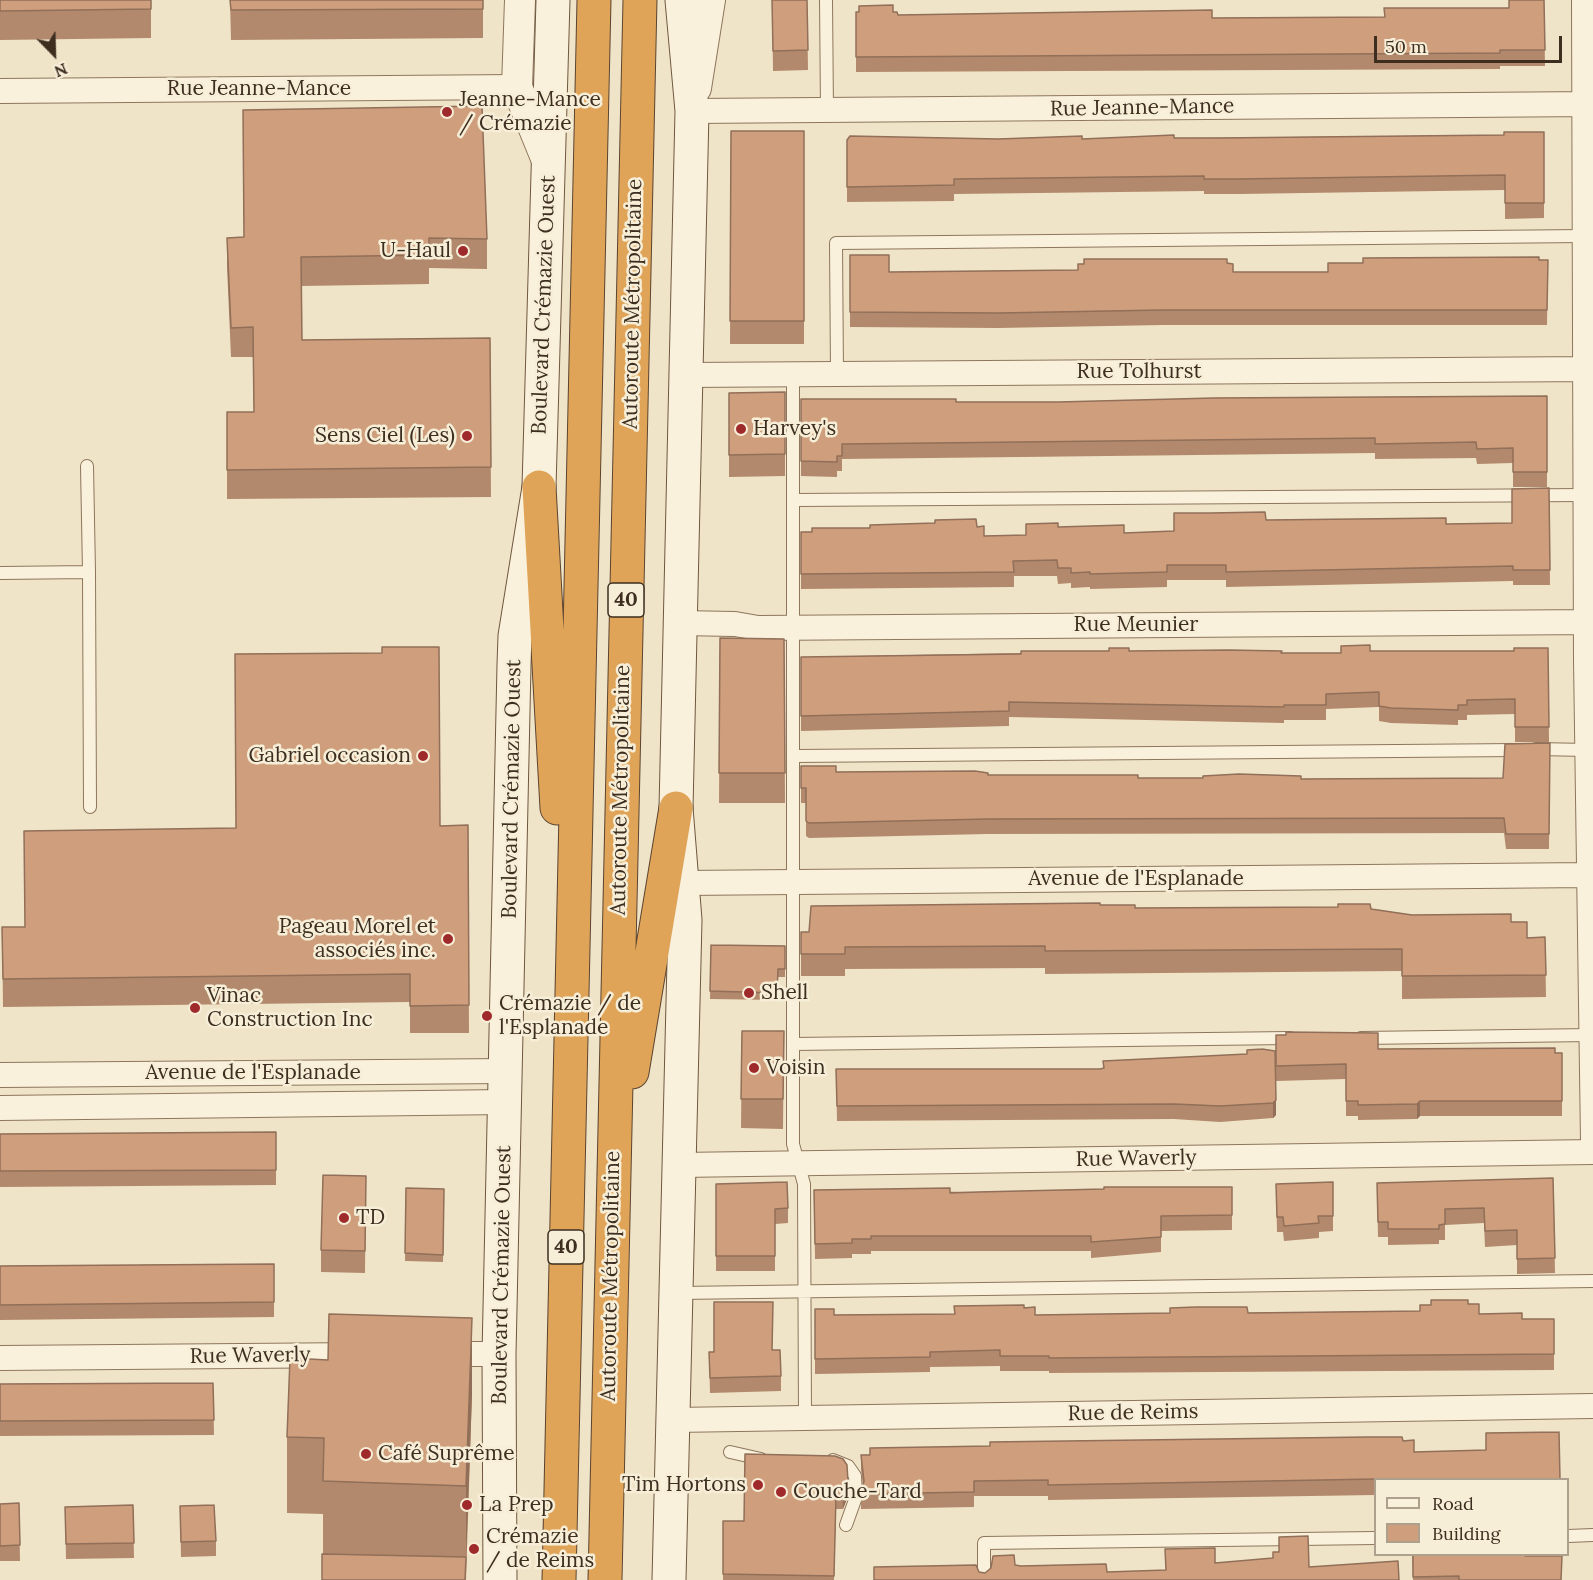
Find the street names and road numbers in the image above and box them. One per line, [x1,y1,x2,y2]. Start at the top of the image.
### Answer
street label: Rue Jeanne-Mance [167,76,351,102]
street label: Rue Jeanne-Mance [1050,94,1234,122]
street label: Boulevard Crémazie Ouest [527,175,561,435]
street label: Autoroute Métropolitaine [618,179,648,429]
street label: Rue Tolhurst [1076,359,1202,385]
road number: 40 [608,583,644,617]
street label: Rue Meunier [1074,612,1198,638]
street label: Boulevard Crémazie Ouest [497,659,527,919]
street label: Autoroute Métropolitaine [606,665,636,915]
street label: Avenue de l'Esplanade [1028,866,1244,892]
street label: Avenue de l'Esplanade [145,1060,361,1086]
street label: Boulevard Crémazie Ouest [487,1145,517,1405]
street label: Rue Waverly [1075,1145,1197,1173]
street label: Autoroute Métropolitaine [596,1151,626,1401]
road number: 40 [548,1230,584,1264]
street label: Rue Waverly [189,1342,311,1370]
street label: Rue de Reims [1067,1399,1199,1427]

